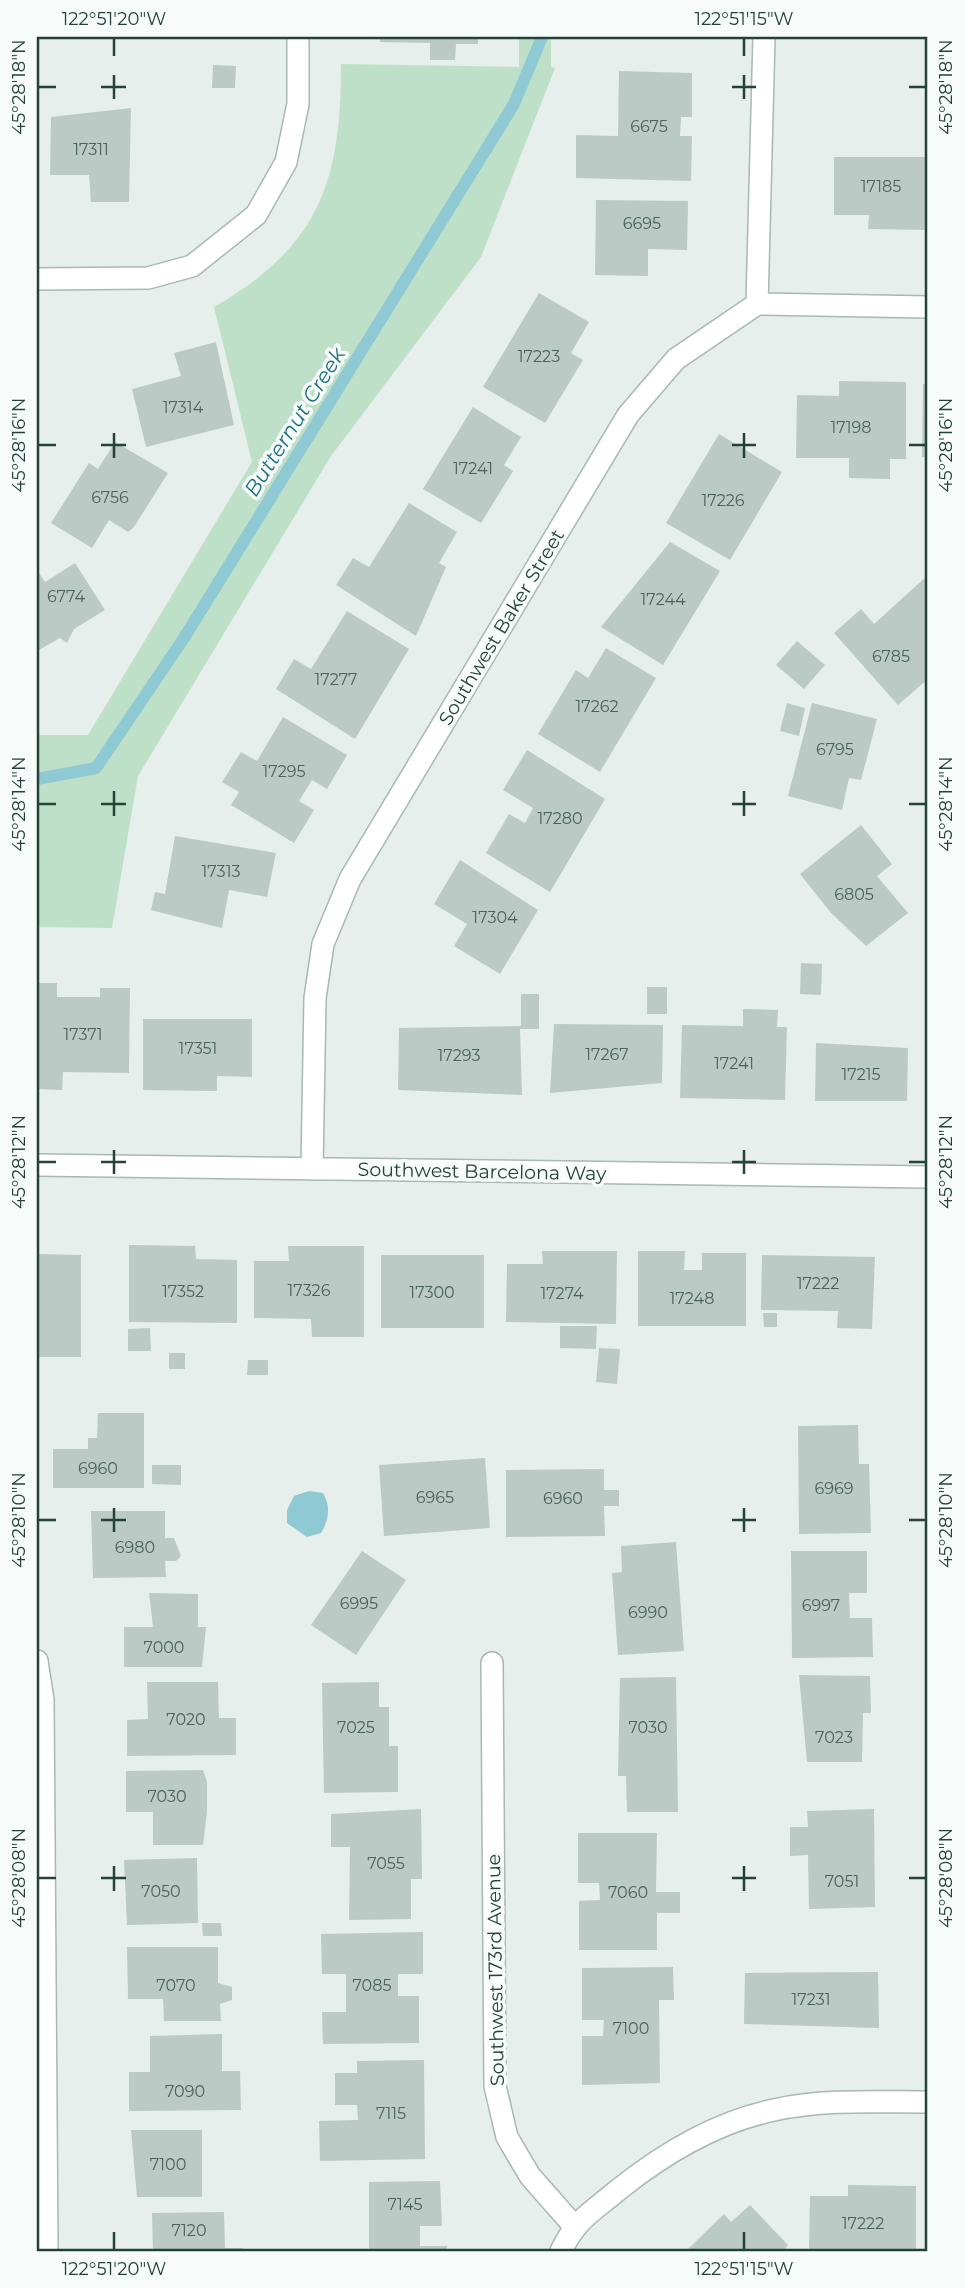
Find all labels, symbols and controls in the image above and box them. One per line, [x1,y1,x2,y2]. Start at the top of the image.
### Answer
text: 122°51'20"W [62,8,166,30]
text: 122°51'15"W [694,8,794,30]
text: 45°28'18"N [8,39,30,135]
text: 45°28'18"N [935,39,957,135]
house number: 6675 [630,117,668,136]
house number: 17311 [73,140,109,159]
house number: 17185 [861,177,901,196]
house number: 6695 [623,214,661,233]
water label: Butternut Creek [239,341,351,501]
house number: 17223 [518,347,560,366]
text: 45°28'16"N [8,398,30,492]
house number: 17314 [163,398,204,417]
text: 45°28'16"N [935,398,957,492]
house number: 17198 [830,418,872,437]
house number: 17241 [453,459,493,478]
house number: 6756 [91,488,129,507]
house number: 17226 [701,491,745,510]
street label: Southwest Baker Street [434,525,569,729]
house number: 6774 [47,587,85,606]
house number: 17244 [640,590,686,609]
house number: 6785 [872,647,910,666]
house number: 17277 [314,670,358,689]
house number: 17262 [575,697,619,716]
house number: 6795 [816,740,854,759]
text: 45°28'14"N [8,756,30,852]
text: 45°28'14"N [935,756,957,852]
house number: 17295 [262,762,306,781]
house number: 17280 [537,809,583,828]
house number: 17313 [202,862,240,881]
house number: 6805 [834,885,874,904]
house number: 17304 [472,908,518,927]
house number: 17371 [63,1025,103,1044]
house number: 17351 [179,1039,217,1058]
house number: 17267 [585,1045,629,1064]
house number: 17293 [438,1046,480,1065]
house number: 17241 [714,1054,754,1073]
house number: 17215 [841,1065,881,1084]
text: 45°28'12"N [8,1115,30,1209]
text: 45°28'12"N [935,1115,957,1209]
street label: Southwest Barcelona Way [357,1158,607,1185]
house number: 17222 [797,1274,839,1293]
house number: 17326 [288,1281,331,1300]
house number: 17352 [162,1282,204,1301]
house number: 17300 [409,1283,455,1302]
house number: 17274 [540,1284,584,1303]
house number: 17248 [670,1289,714,1308]
house number: 6960 [78,1459,118,1478]
text: 45°28'10"N [8,1472,30,1568]
text: 45°28'10"N [935,1472,957,1568]
house number: 6969 [815,1479,853,1498]
house number: 6965 [416,1488,454,1507]
house number: 6960 [543,1489,583,1508]
house number: 6980 [115,1538,155,1557]
house number: 6995 [340,1594,378,1613]
house number: 6997 [802,1596,840,1615]
house number: 6990 [628,1603,668,1622]
house number: 7000 [144,1638,184,1657]
house number: 7020 [166,1710,206,1729]
house number: 7025 [337,1718,375,1737]
house number: 7030 [628,1718,668,1737]
house number: 7023 [815,1728,853,1747]
house number: 7030 [147,1787,187,1806]
text: 45°28'08"N [8,1828,30,1928]
text: 45°28'08"N [935,1828,957,1928]
house number: 7055 [367,1854,405,1873]
street label: Southwest 173rd Avenue [482,1854,509,2086]
house number: 7051 [825,1872,859,1891]
house number: 7050 [141,1882,181,1901]
house number: 7060 [608,1883,648,1902]
house number: 7070 [156,1976,196,1995]
house number: 7085 [353,1976,391,1995]
house number: 17231 [791,1990,831,2009]
house number: 7100 [613,2019,649,2038]
house number: 7090 [165,2082,205,2101]
house number: 7115 [376,2104,406,2123]
house number: 7100 [150,2155,186,2174]
house number: 7145 [388,2195,422,2214]
house number: 17222 [842,2214,884,2233]
house number: 7120 [171,2221,207,2240]
text: 122°51'20"W [62,2258,166,2280]
text: 122°51'15"W [694,2258,794,2280]

